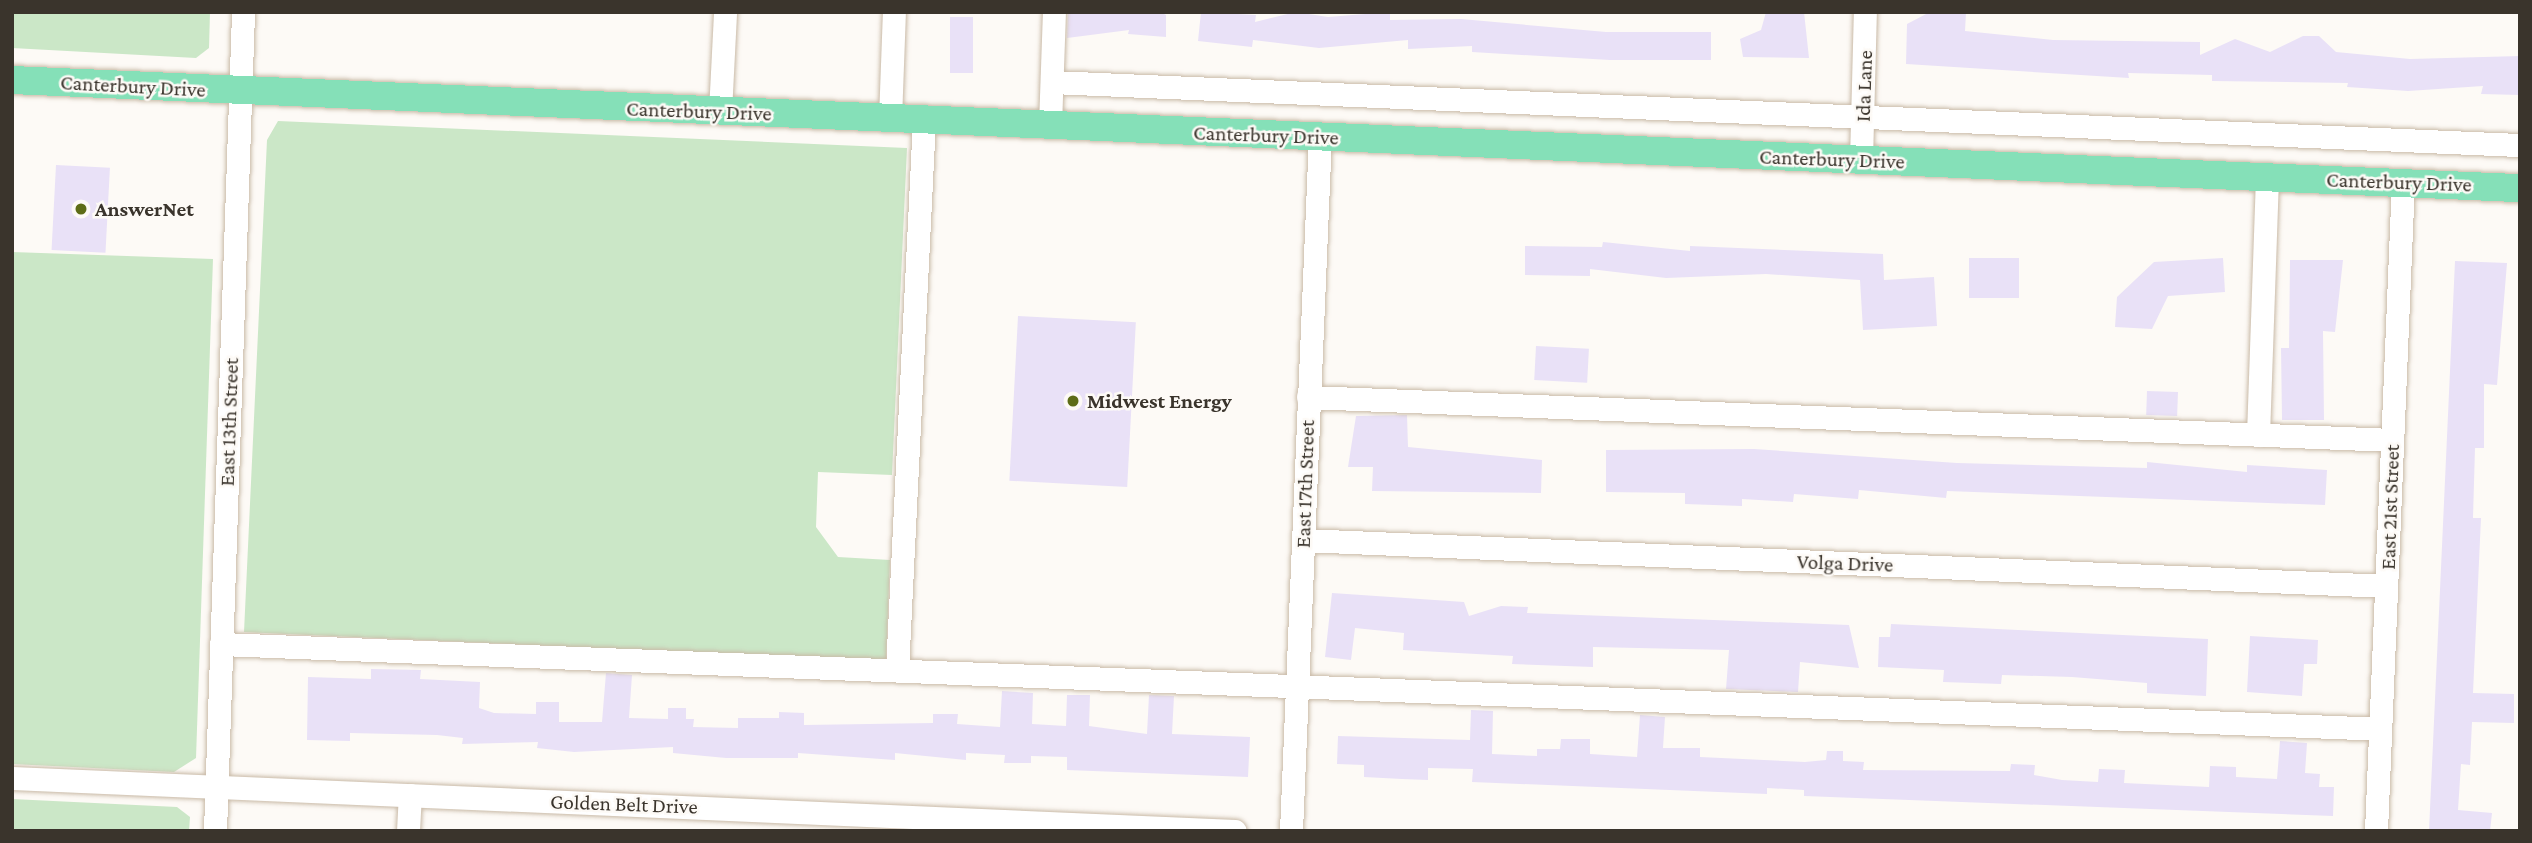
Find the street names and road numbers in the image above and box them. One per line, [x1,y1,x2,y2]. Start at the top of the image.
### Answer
street label: Ida Lane [1850,50,1878,122]
street label: Canterbury Drive [60,70,206,102]
street label: Canterbury Drive [626,96,772,126]
street label: Canterbury Drive [1193,120,1339,150]
street label: Canterbury Drive [1759,144,1905,174]
street label: Canterbury Drive [2326,167,2472,197]
street label: East 13th Street [214,357,244,487]
street label: East 17th Street [1290,420,1320,548]
street label: East 21st Street [2375,444,2405,570]
street label: Volga Drive [1796,549,1894,577]
street label: Golden Belt Drive [550,789,698,819]

